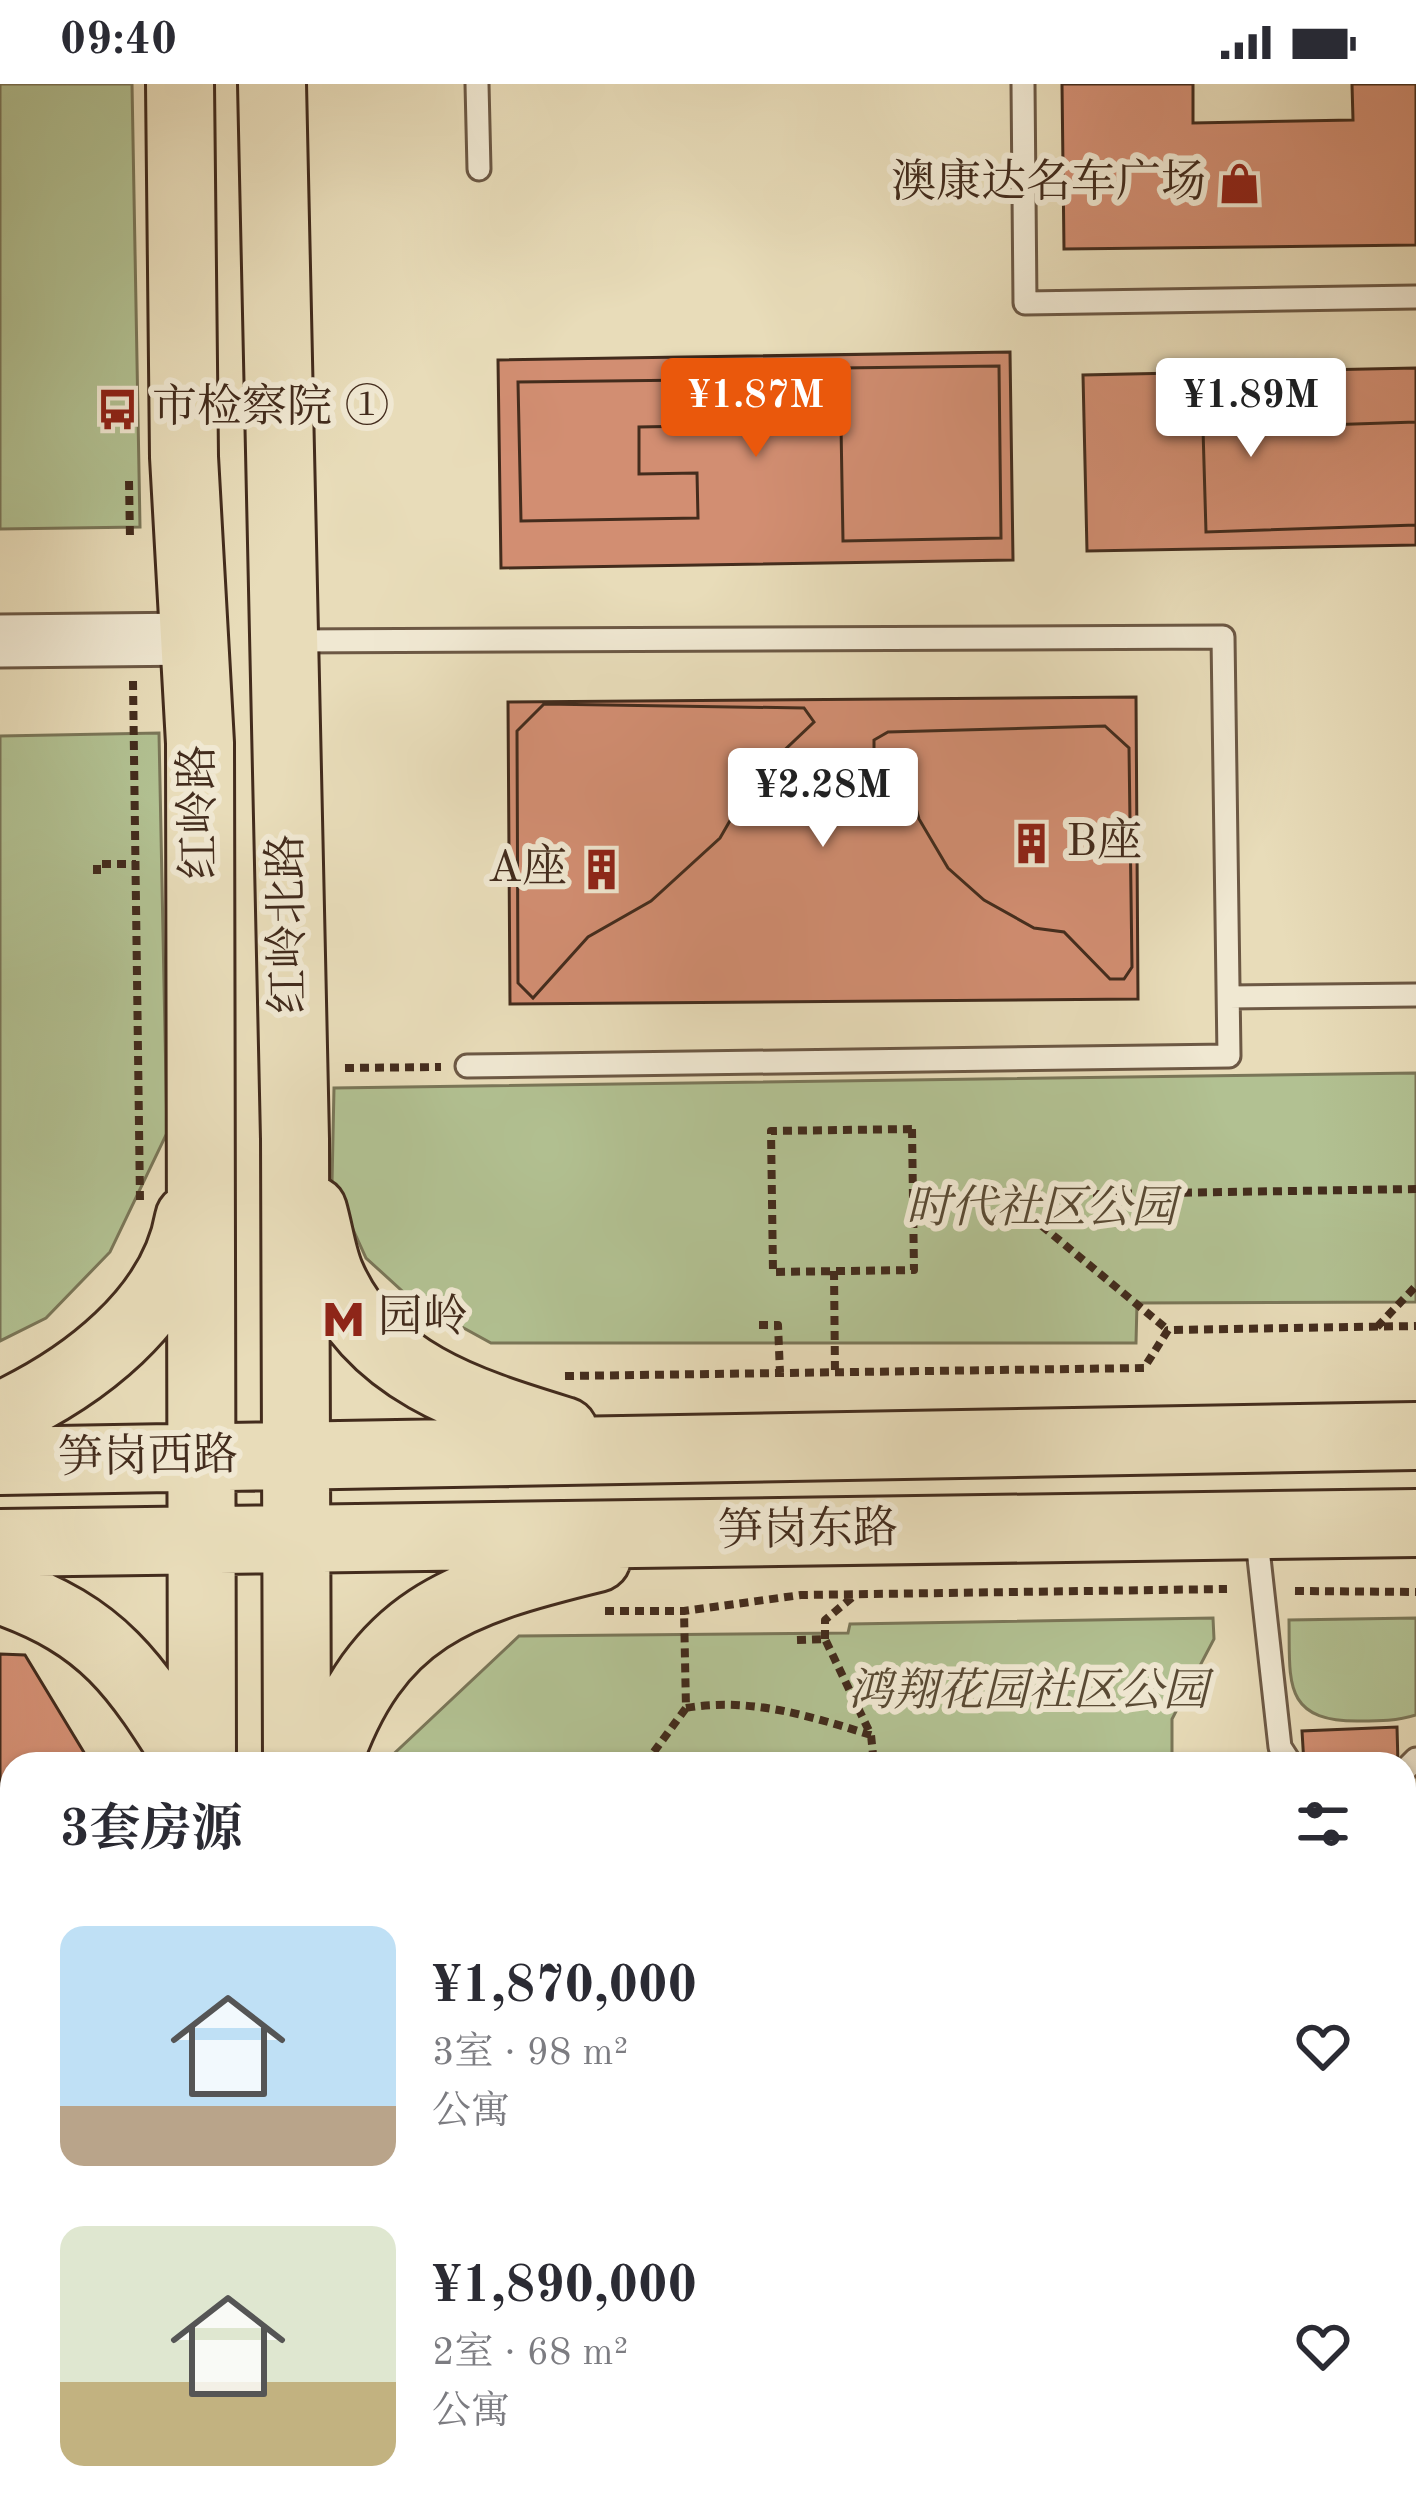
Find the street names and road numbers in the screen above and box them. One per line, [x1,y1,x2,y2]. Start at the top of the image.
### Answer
street label: 红岭路 [173,744,225,880]
street label: 红岭北路 [262,834,314,1014]
street label: 笋岗西路 [58,1431,238,1483]
street label: 笋岗东路 [718,1504,898,1556]

